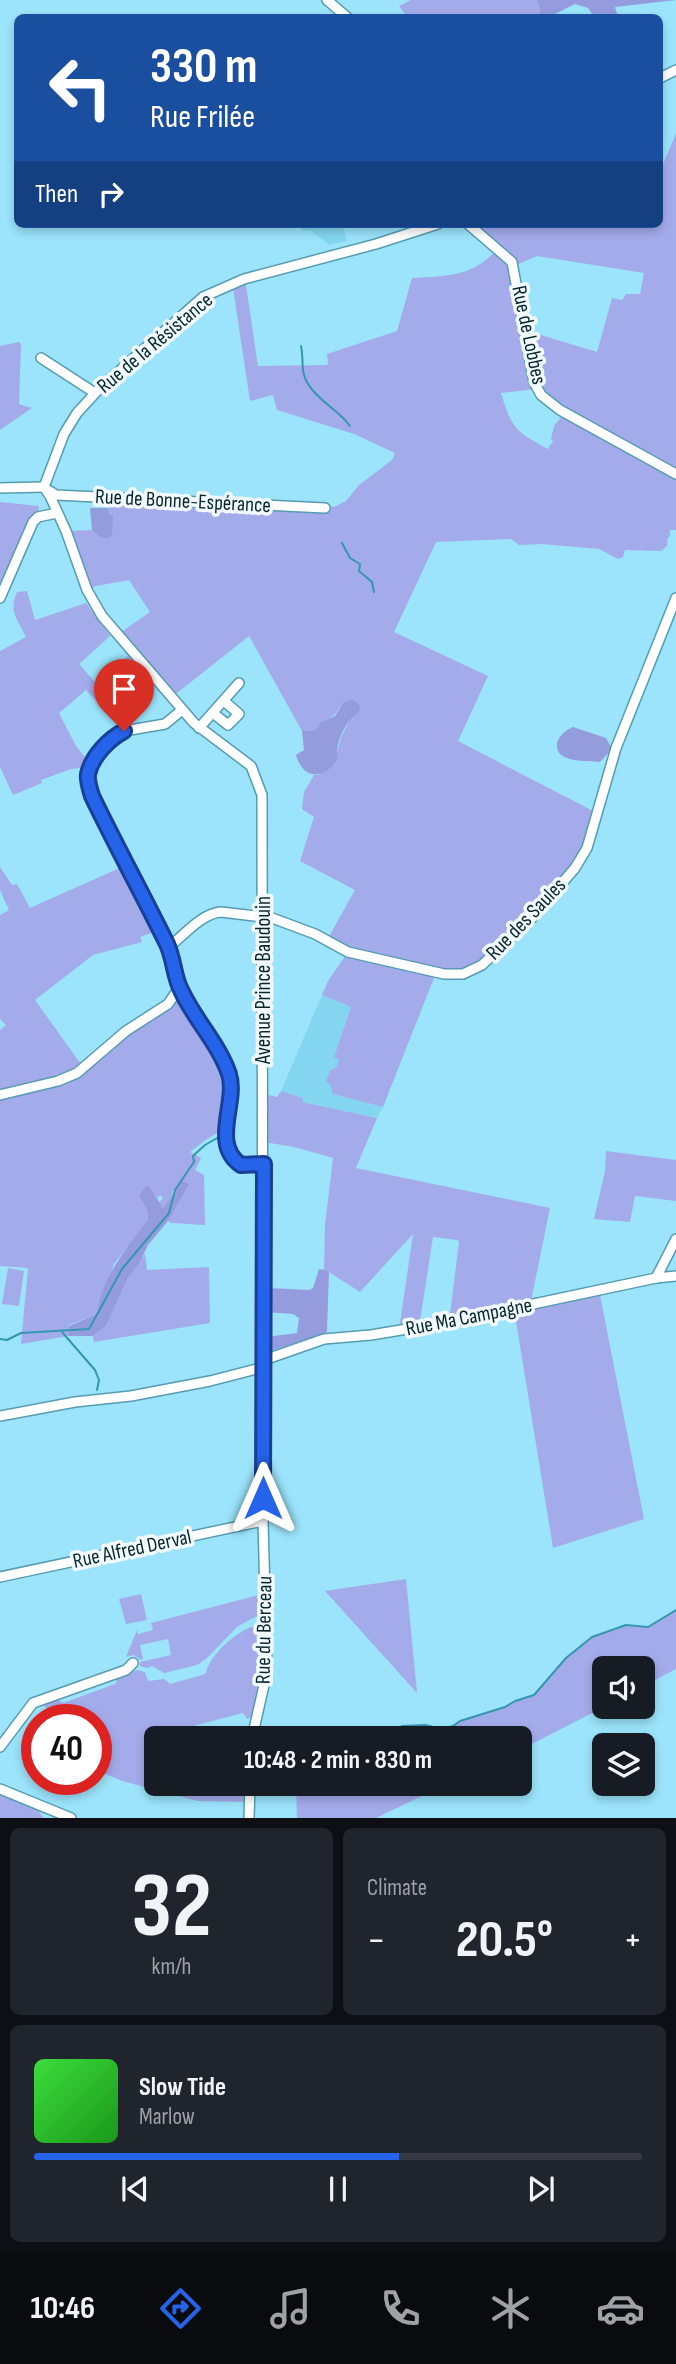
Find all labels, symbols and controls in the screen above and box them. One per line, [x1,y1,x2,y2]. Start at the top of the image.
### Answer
text: 330 m [150,38,257,97]
icon: left [35,42,126,133]
text: Rue Frilée [150,98,255,137]
icon: right [92,175,130,213]
text: Then [35,179,78,210]
street label: Rue de Lobbes [506,283,552,387]
street label: Rue de la Résistance [92,287,218,399]
street label: Rue de Bonne-Espérance [95,484,271,518]
pin [94,659,154,731]
icon: arrive [105,670,143,708]
street label: Rue des Saules [481,873,571,965]
street label: Avenue Prince Baudouin [251,896,276,1065]
street label: Rue Ma Campagne [404,1293,534,1341]
position arrow [226,1461,300,1535]
street label: Rue Alfred Derval [70,1524,194,1574]
street label: Rue du Berceau [251,1576,277,1684]
map controls [592,1656,655,1796]
button: sound [592,1656,655,1719]
speed limit sign: 40 [21,1704,112,1795]
button: layers [592,1733,655,1796]
text: 10:48 · 2 min · 830 m [244,1745,432,1776]
text: 32 [131,1853,212,1962]
text: Climate [367,1874,427,1902]
text: 20.5° [456,1909,553,1972]
text: − [367,1918,386,1963]
text: + [623,1918,642,1963]
text: km/h [152,1953,191,1981]
text: Slow Tide [139,2072,226,2103]
text: Marlow [139,2103,195,2131]
icon: previous [116,2170,154,2208]
icon: pause [319,2170,357,2208]
icon: next [522,2170,560,2208]
icon: directions [156,2284,205,2333]
icon: music [266,2284,315,2333]
icon: phone [376,2284,425,2333]
icon: climate [486,2284,535,2333]
icon: car [596,2284,645,2333]
text: 10:46 [31,2289,95,2328]

